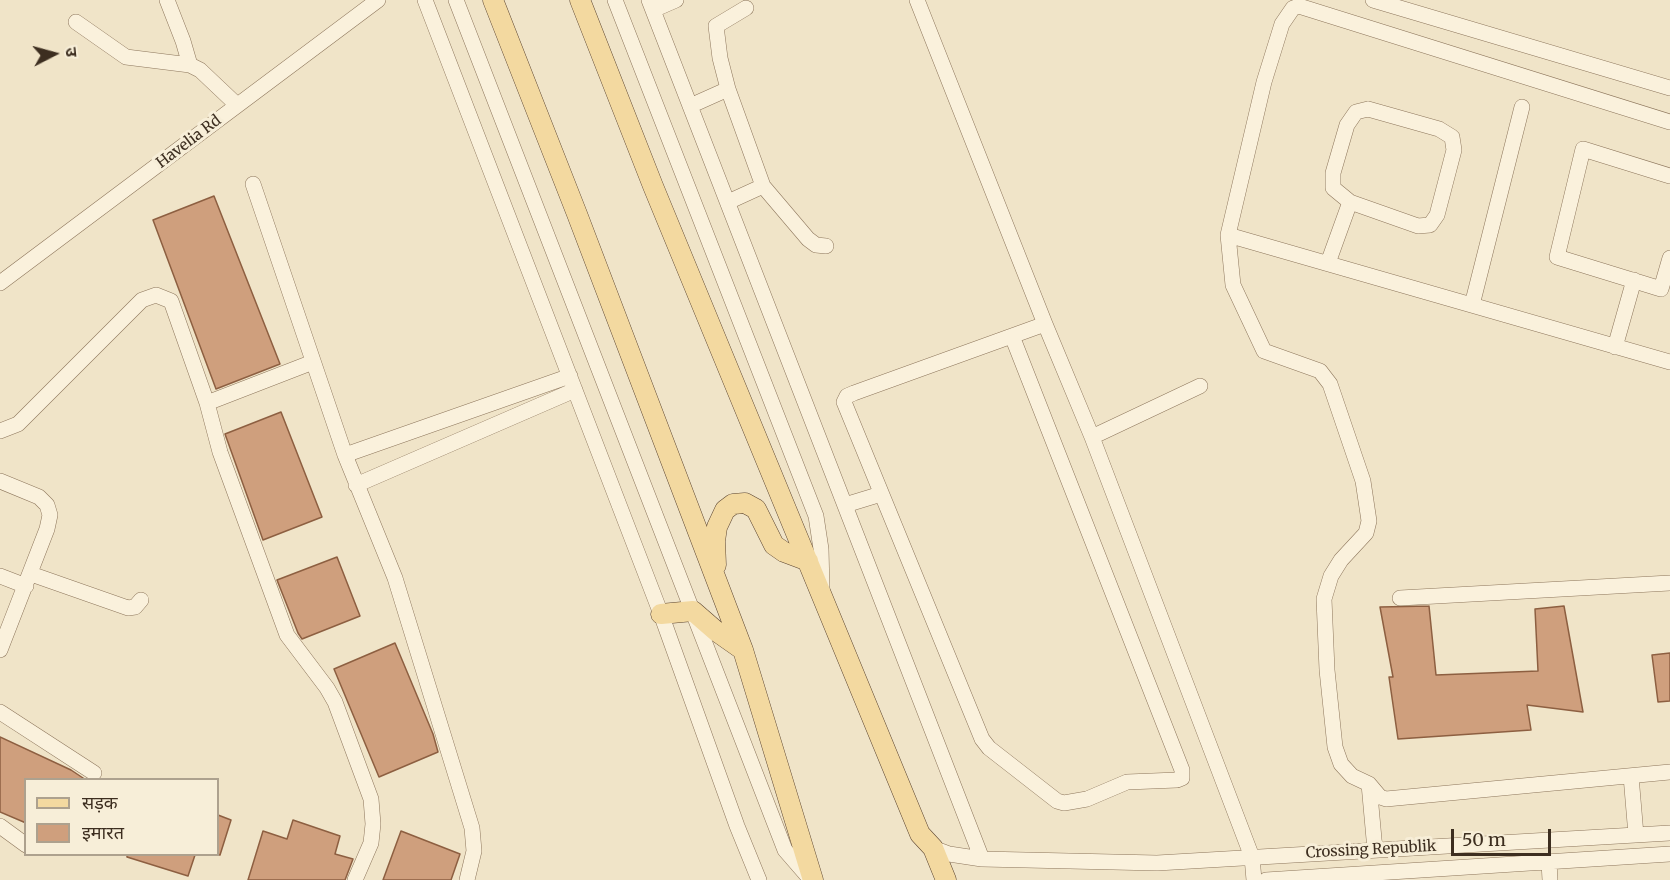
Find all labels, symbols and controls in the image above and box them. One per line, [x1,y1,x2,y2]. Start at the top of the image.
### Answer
north arrow [24,24,84,84]
text: उ [61,46,82,58]
street label: Havelia Rd [153,112,225,172]
legend [24,778,219,856]
text: सड़क [82,791,118,814]
scale bar [1454,817,1554,855]
text: इमारत [82,821,124,844]
text: 50 m [1462,828,1506,851]
street label: Crossing Republik [1305,838,1437,862]

